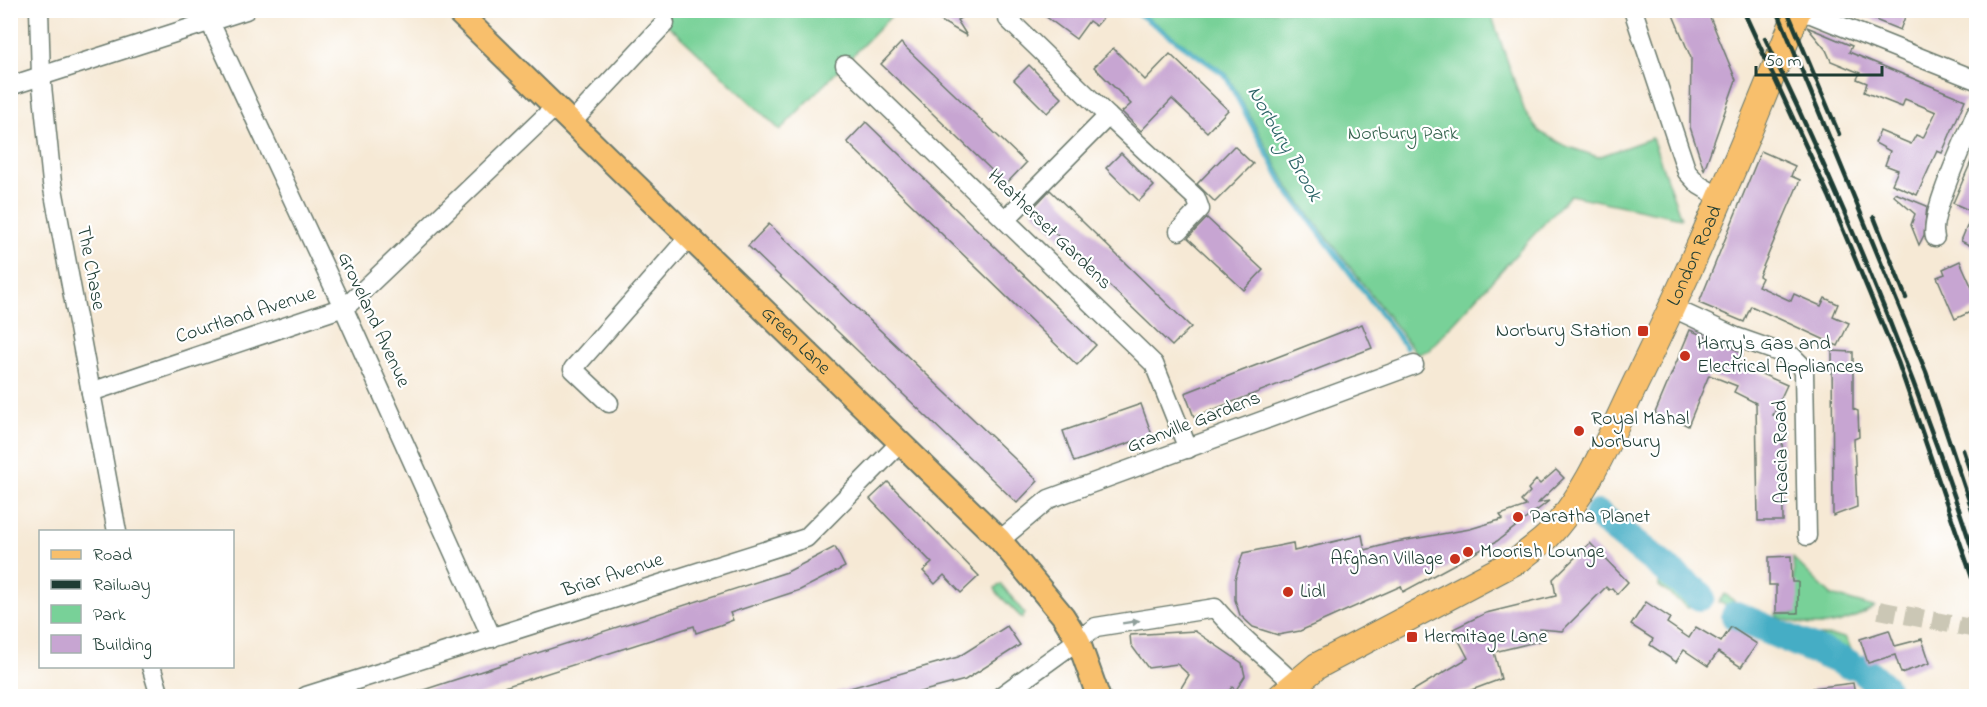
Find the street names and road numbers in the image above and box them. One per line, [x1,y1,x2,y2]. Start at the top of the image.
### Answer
street label: Heatherset Gardens [980,163,1118,297]
street label: London Road [1660,201,1730,311]
street label: The Chase [68,223,112,313]
street label: Groveland Avenue [329,247,417,393]
street label: Courtland Avenue [172,280,320,352]
street label: Green Lane [754,299,837,382]
street label: Granville Gardens [1123,384,1265,462]
street label: Acacia Road [1767,400,1797,504]
street label: Briar Avenue [558,546,667,606]

